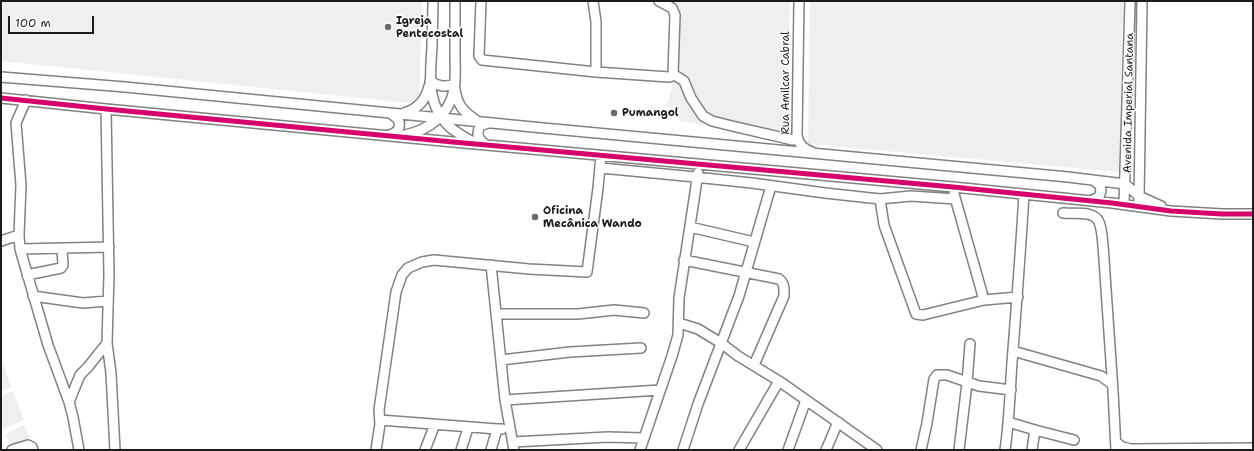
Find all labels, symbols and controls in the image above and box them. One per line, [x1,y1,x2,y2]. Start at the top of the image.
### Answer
scale bar [10,8,96,34]
place label: Igreja Pentecostal [396,14,463,40]
text: 100 m [15,15,51,31]
marker: Igreja Pentecostal [383,22,393,32]
street label: Rua Amilcar Cabral [779,31,793,135]
street label: Avenida Imperial Santana [1121,33,1137,173]
place label: Pumangol [622,106,679,120]
marker: Pumangol [609,108,619,118]
place label: Oficina Mecânica Wando [543,204,642,230]
marker: Oficina Mecânica Wando [530,212,540,222]

